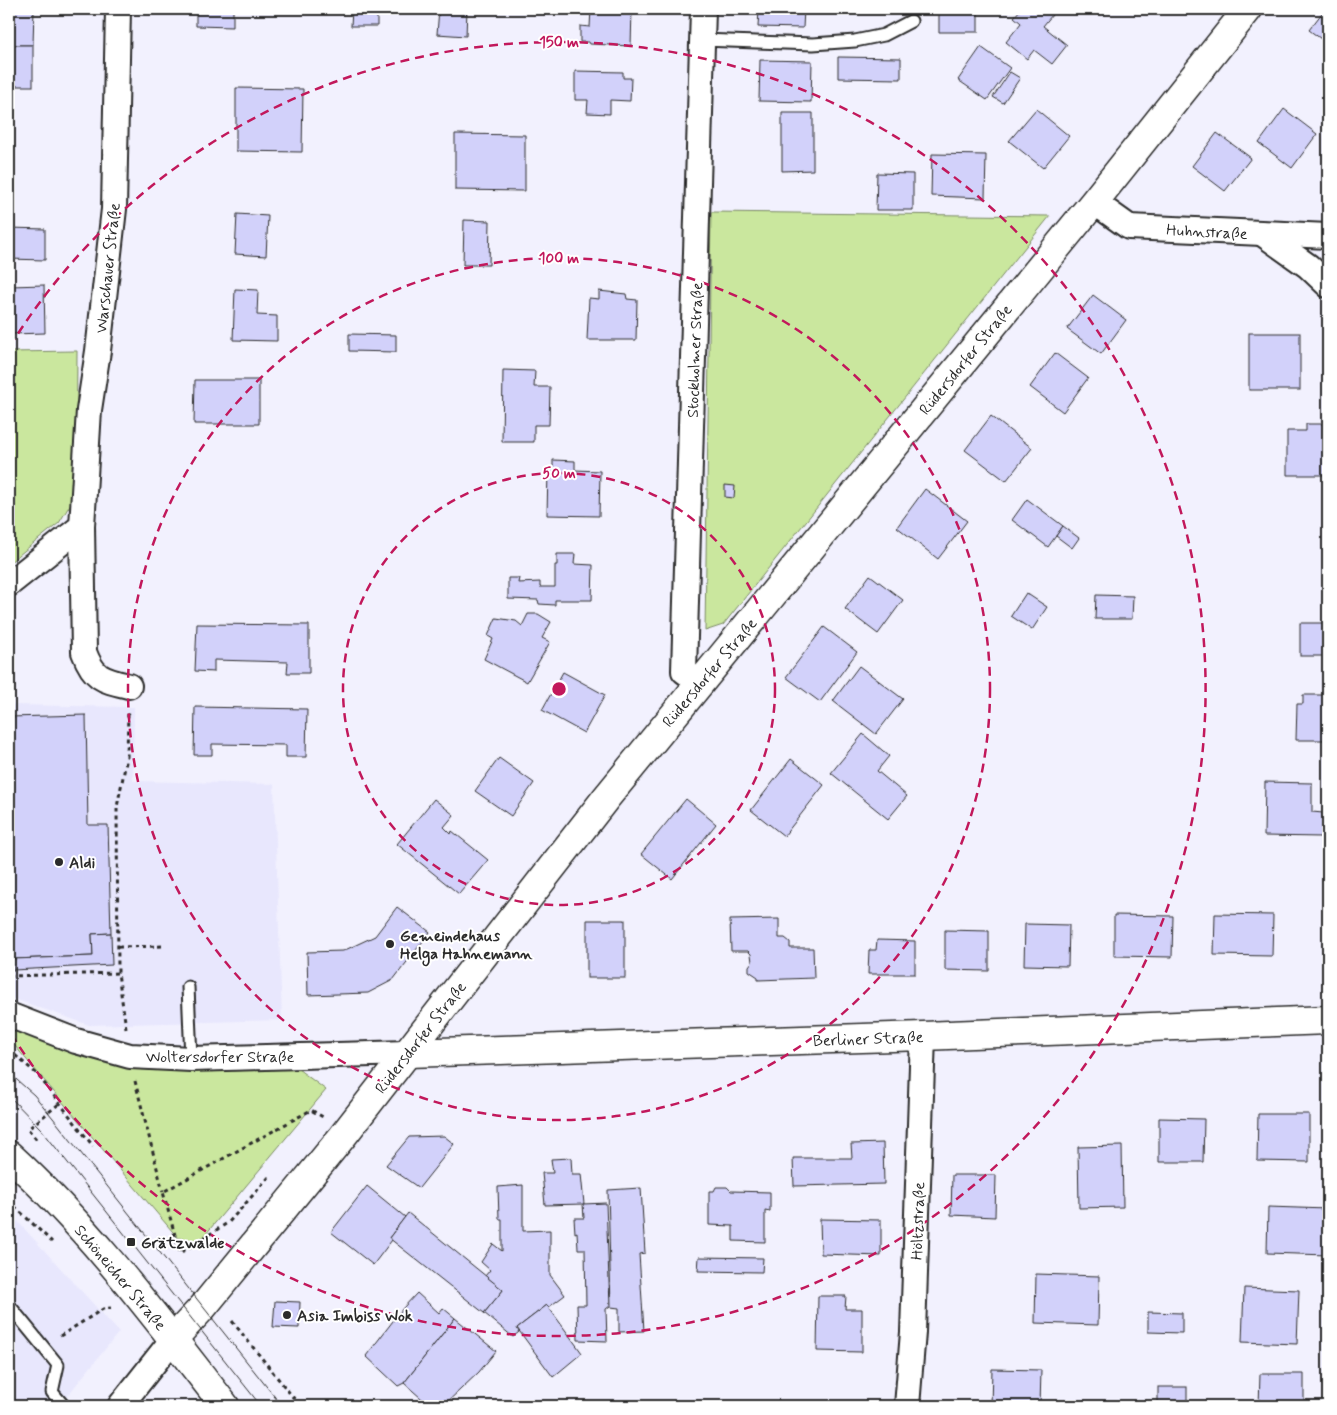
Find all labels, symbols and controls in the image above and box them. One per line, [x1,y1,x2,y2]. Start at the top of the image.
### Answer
text: 150 m [539,33,579,53]
street label: Warschauer Straße [91,202,126,334]
street label: Huhnstraße [1166,220,1248,245]
text: 100 m [539,249,579,269]
street label: Stockholmer Straße [683,282,708,418]
street label: Rüdersdorfer Straße [915,300,1017,420]
text: 50 m [542,464,576,484]
street label: Rüdersdorfer Straße [658,614,762,732]
centre of rings [550,680,568,698]
place label: Aldi [69,853,95,874]
marker: Aldi [53,856,65,868]
place label: Gemeindehaus Helga Hahnemann [400,926,533,967]
marker: Gemeindehaus Helga Hahnemann [384,938,396,950]
street label: Rüdersdorfer Straße [371,977,472,1098]
street label: Berliner Straße [812,1027,924,1052]
street label: Woltersdorfer Straße [146,1047,294,1068]
street label: Höltzstraße [907,1182,930,1260]
street label: Schöneicher Straße [69,1220,171,1336]
place label: Grätzwalde [141,1233,225,1254]
marker: Grätzwalde [125,1236,137,1248]
place label: Asia Imbiss Wok [297,1306,413,1327]
marker: Asia Imbiss Wok [281,1309,293,1321]

